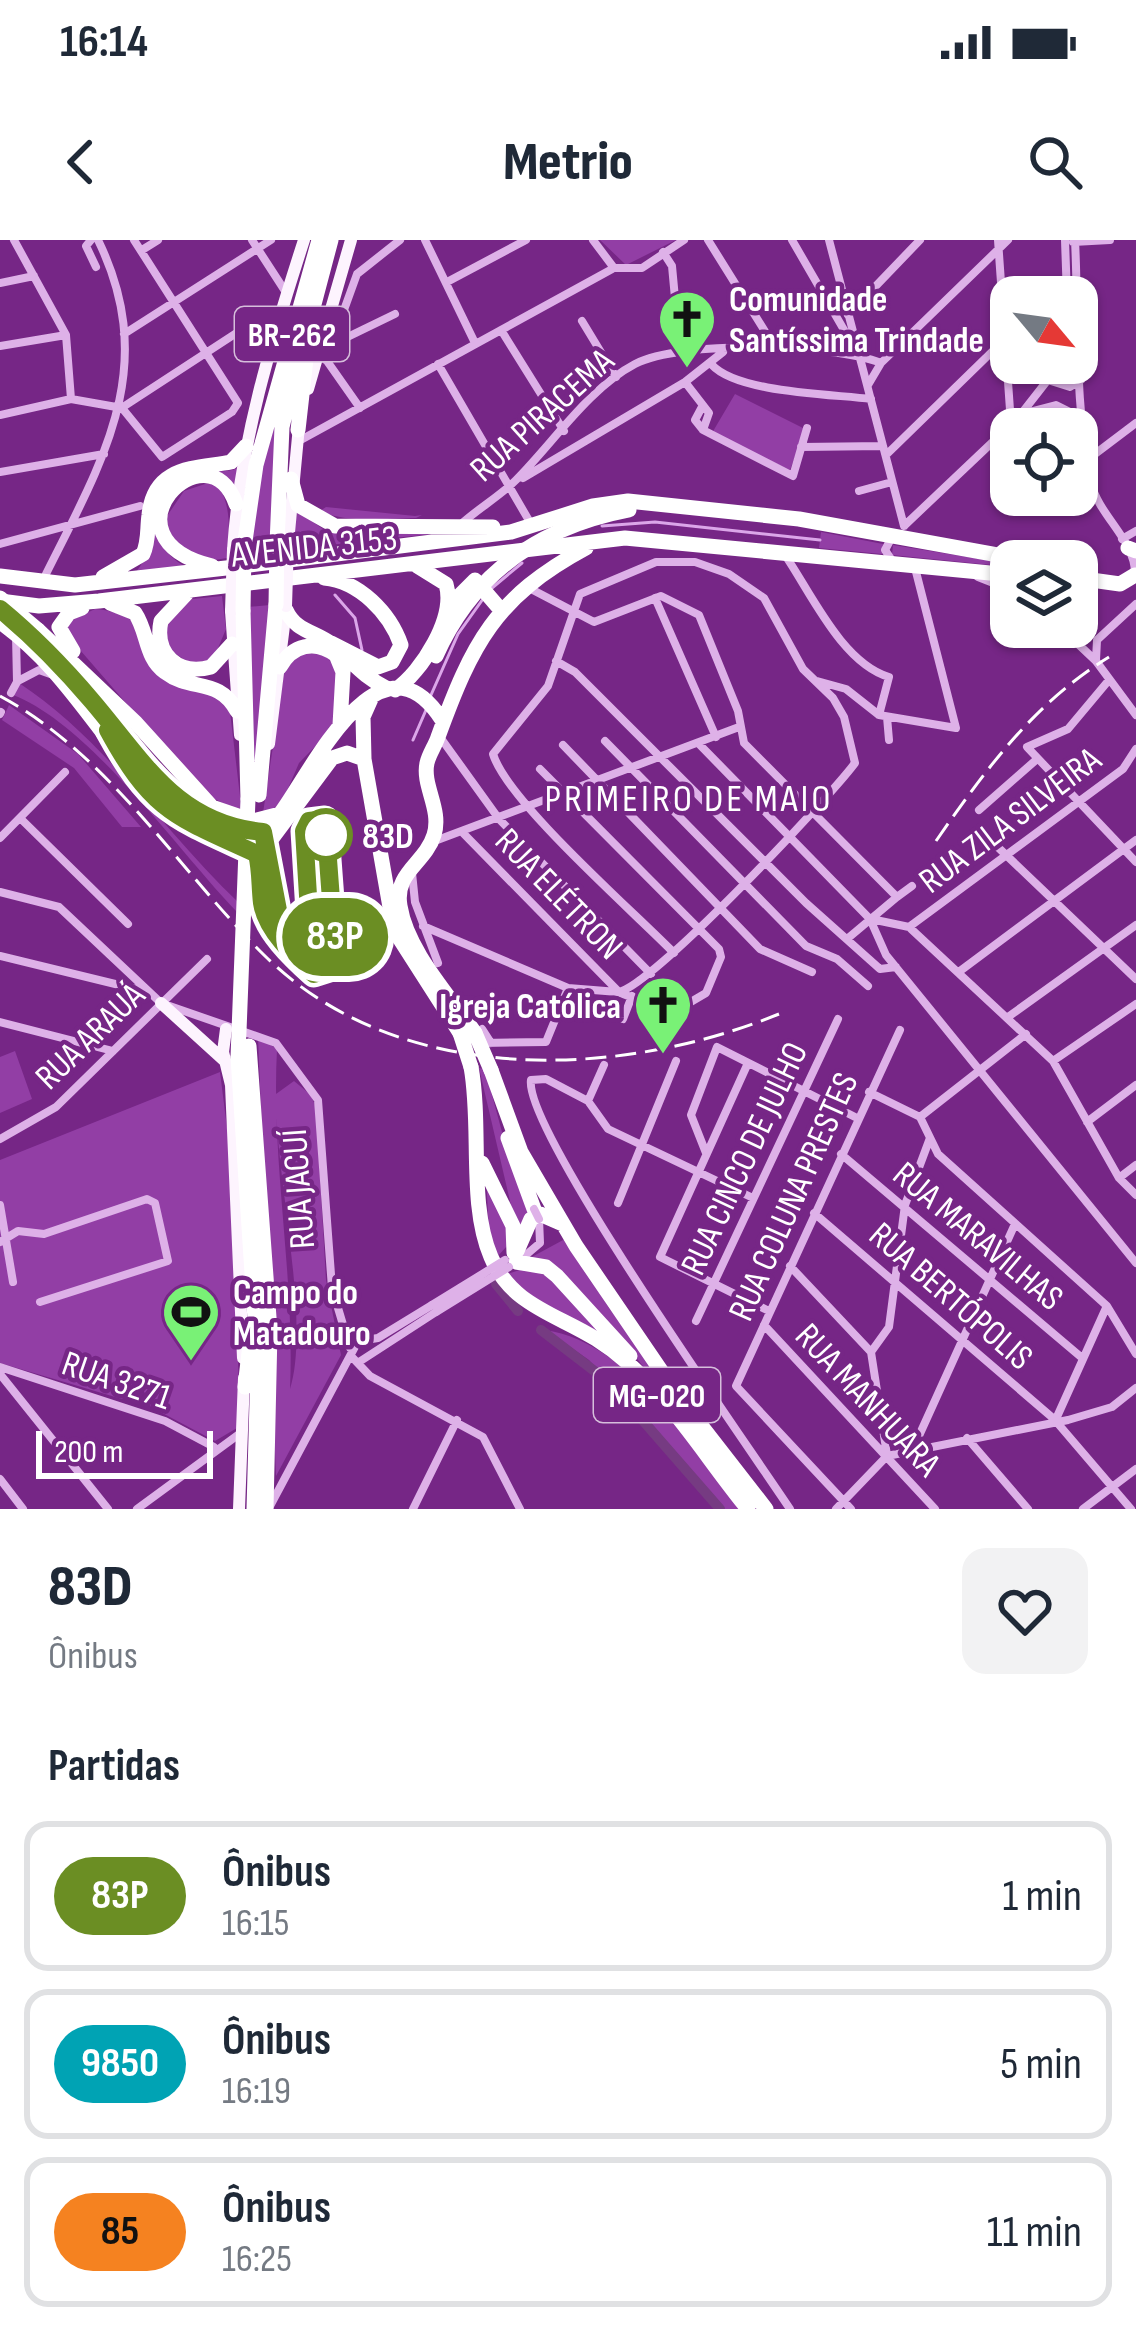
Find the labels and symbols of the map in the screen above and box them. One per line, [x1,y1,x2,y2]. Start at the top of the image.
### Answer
north arrow [990,276,1098,384]
place label: Comunidade Santíssima Trindade [729,279,984,363]
church icon: Comunidade Santíssima Trindade [656,288,718,370]
road number: BR-262 [235,307,349,361]
street label: RUA PIRACEMA [462,340,624,491]
street label: AVENIDA 3153 [228,517,399,578]
street label: RUA ZILA SILVEIRA [911,738,1110,903]
district label: PRIMEIRO DE MAIO [544,776,834,823]
marker: 83D [301,810,351,860]
place label: 83D [362,816,414,859]
street label: RUA ELÉTRON [485,820,631,969]
line badge: 83P [266,898,404,976]
street label: RUA ARAUÁ [27,974,155,1099]
church icon: Igreja Católica [632,974,694,1056]
place label: Igreja Católica [439,986,621,1029]
street label: RUA CINCO DE JULHO [673,1036,818,1282]
street label: RUA COLUNA PRESTES [720,1066,868,1328]
street label: RUA JACUÍ [274,1127,325,1250]
street label: RUA MARAVILHAS [884,1153,1071,1320]
street label: RUA BERTÓPOLIS [860,1214,1041,1380]
place label: Campo do Matadouro [233,1272,371,1356]
sports icon: Campo do Matadouro [160,1281,222,1363]
street label: RUA MANHUARA [786,1315,949,1486]
street label: RUA 3271 [56,1343,177,1420]
road number: MG-020 [594,1368,720,1422]
scale bar [36,1425,213,1478]

